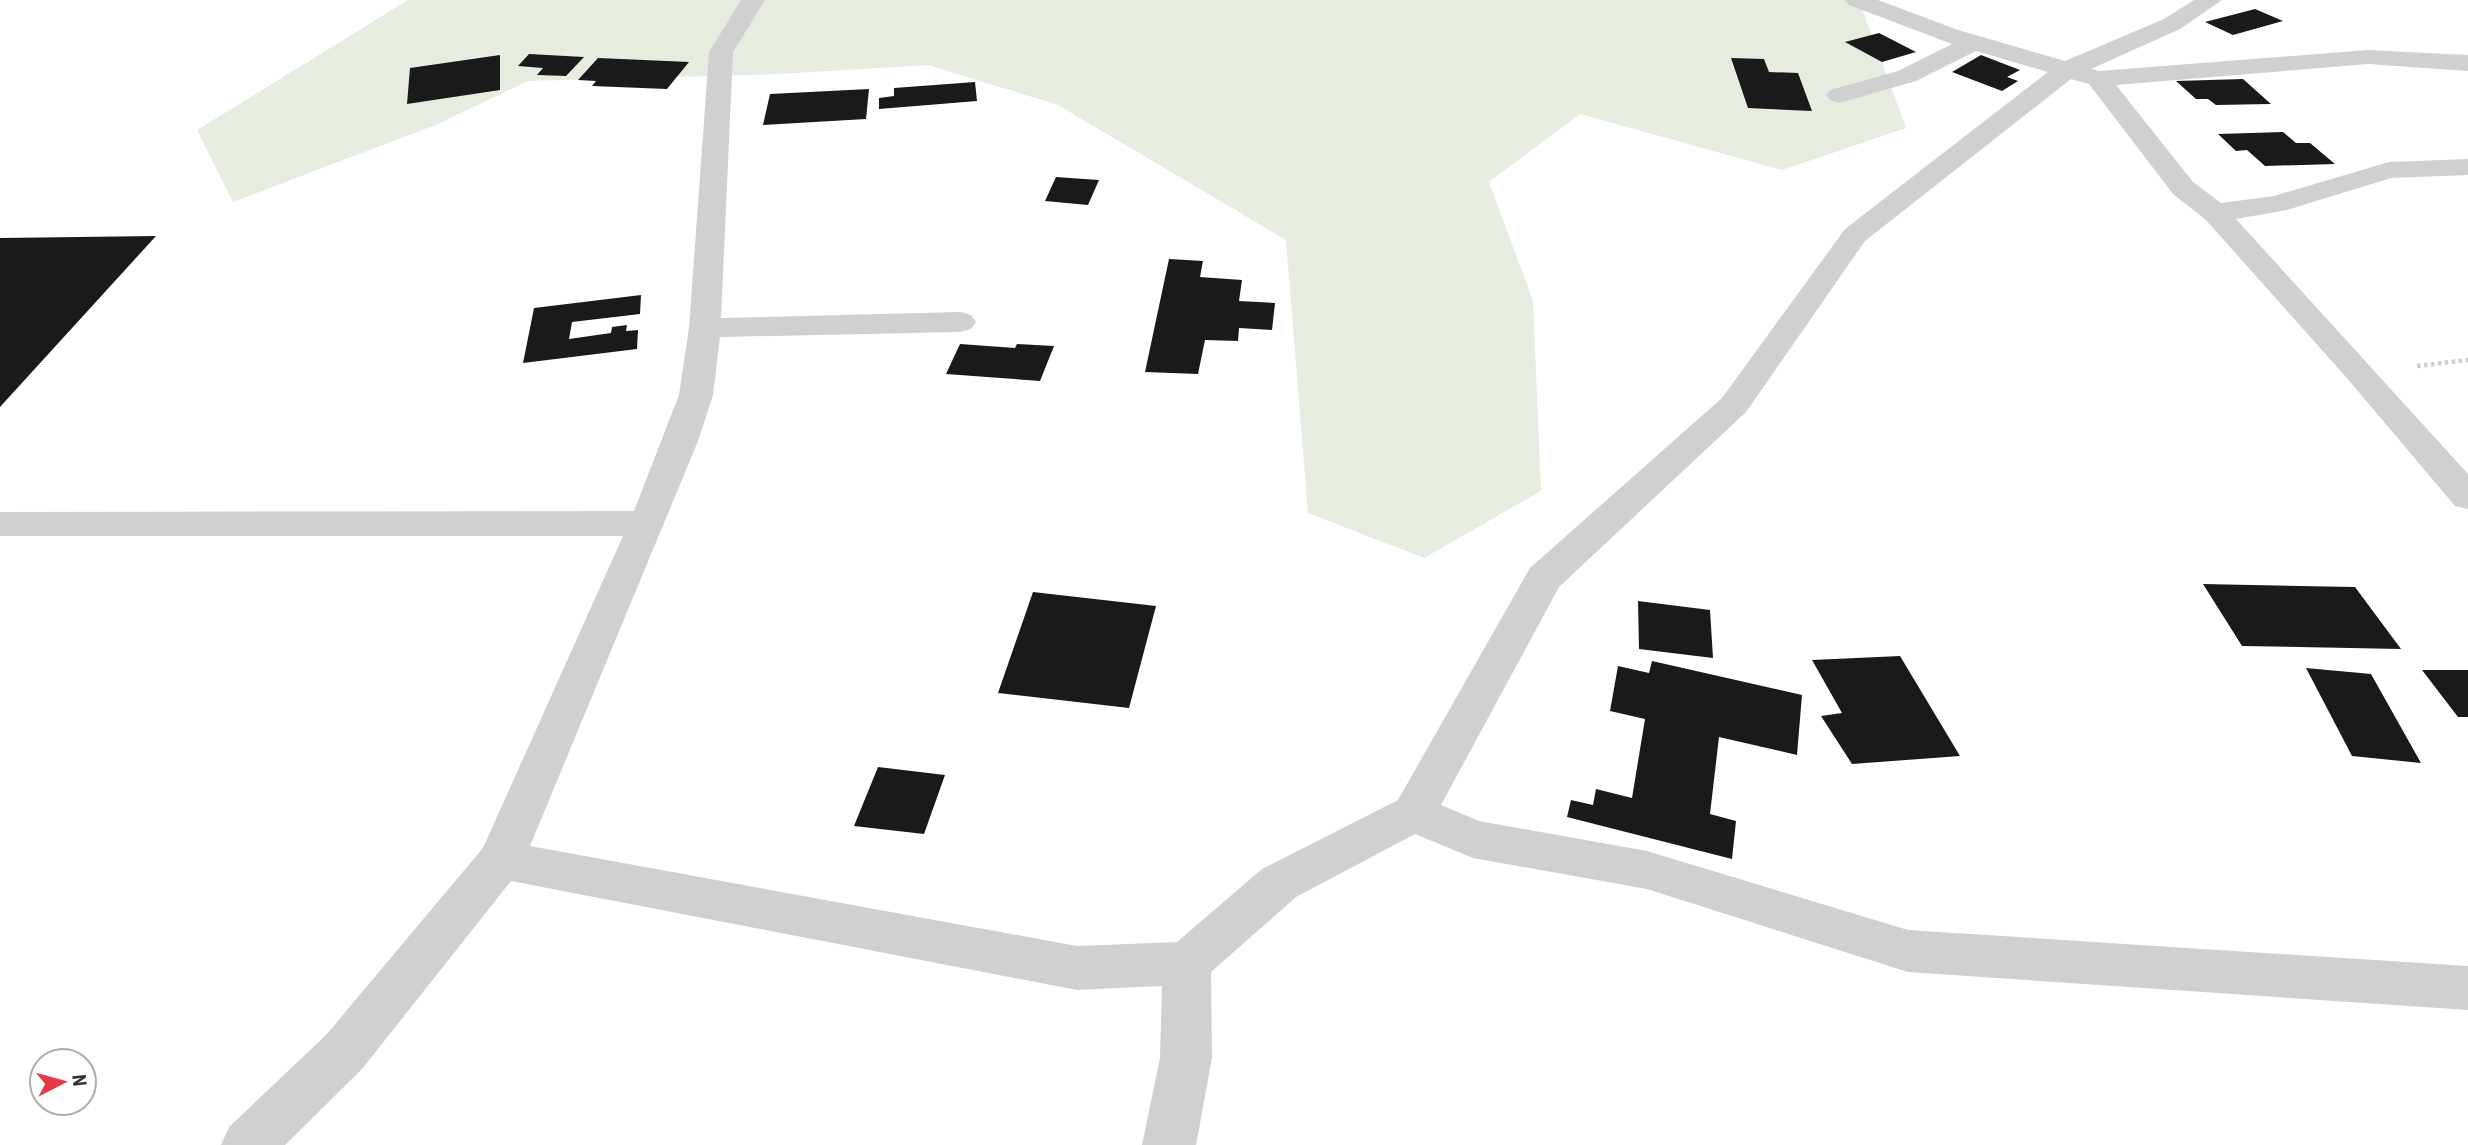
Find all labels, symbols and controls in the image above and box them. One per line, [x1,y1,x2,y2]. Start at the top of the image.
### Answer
north arrow [28,1047,98,1117]
text: N [67,1073,91,1087]

